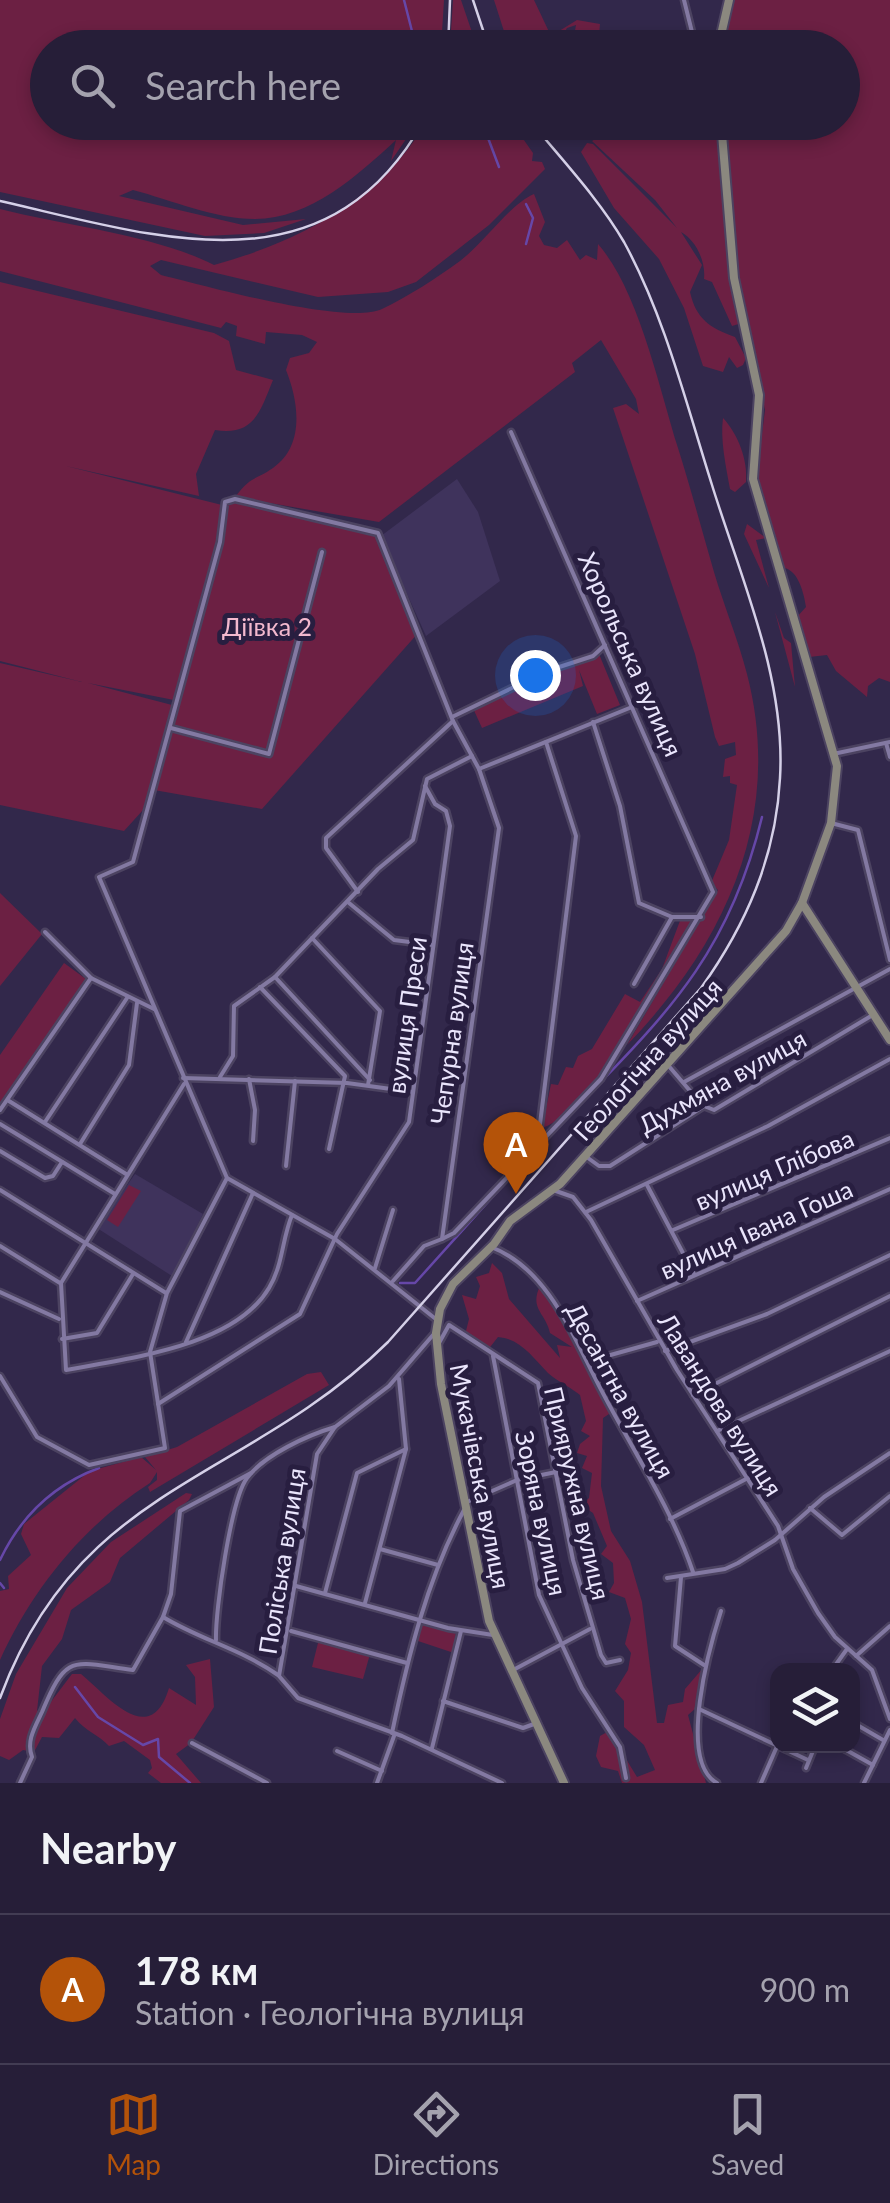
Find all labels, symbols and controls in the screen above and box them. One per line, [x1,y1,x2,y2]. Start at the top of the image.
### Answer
search box [30,30,860,140]
icon: search [65,58,120,113]
text: Search here [145,62,341,108]
street label: Хорольська вулиця [573,548,689,760]
park label: Діївка 2 [222,611,312,641]
your location [510,650,561,701]
street label: вулиця Преси [380,934,432,1096]
street label: Чепурна вулиця [423,940,479,1126]
street label: Геологічна вулиця [566,972,728,1146]
street label: Духмяна вулиця [633,1023,811,1139]
pin: A [484,1112,548,1194]
street label: вулиця Глібова [690,1122,858,1216]
street label: вулиця Івана Гоша [655,1173,857,1285]
street label: Десантна вулиця [560,1297,682,1483]
street label: Лавандова вулиця [652,1306,789,1501]
street label: Мукачівська вулиця [444,1361,518,1591]
street label: Прияружна вулиця [539,1383,617,1603]
street label: Зоряна вулиця [510,1428,574,1598]
street label: Поліська вулиця [251,1466,311,1656]
map controls [770,1663,860,1753]
button: layers [770,1663,860,1753]
text: Nearby [40,1823,177,1873]
text: 178 км [135,1947,258,1993]
text: A [61,1970,84,2009]
text: 900 m [760,1970,850,2009]
text: Station · Геологічна вулиця [135,1993,525,2032]
tab: Map [106,2087,161,2181]
tab: Directions [373,2087,499,2181]
tab: Saved [711,2087,784,2181]

